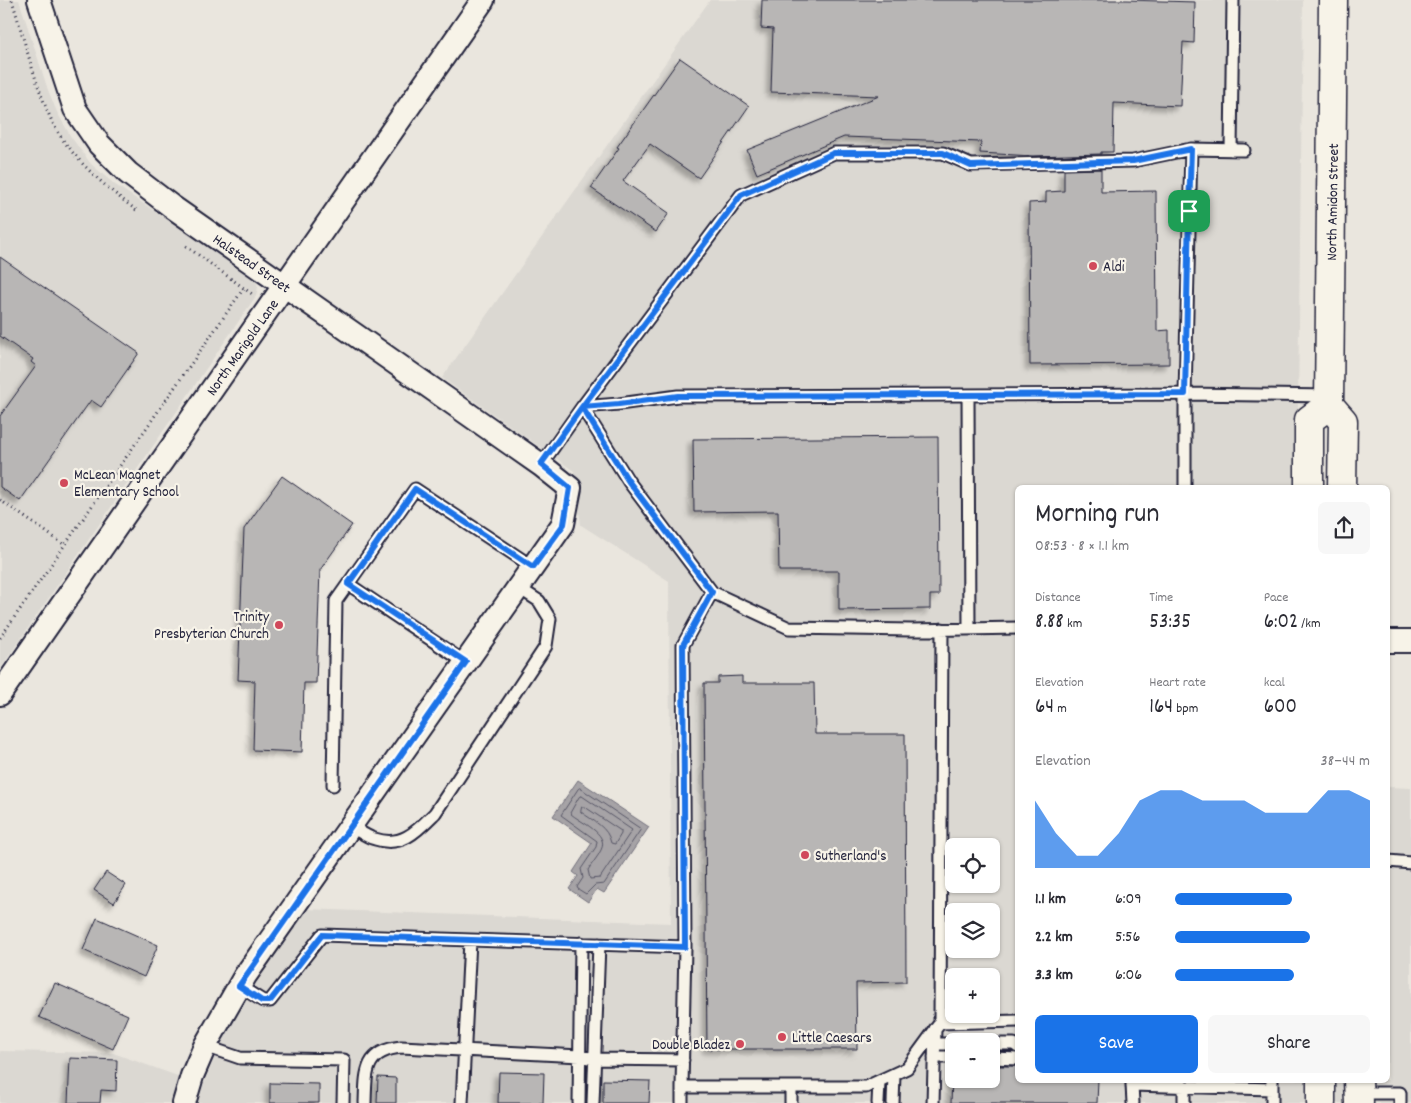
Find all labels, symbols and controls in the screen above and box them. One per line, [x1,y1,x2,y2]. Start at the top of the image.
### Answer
street label: North Amidon Street [1322,143,1346,261]
pin [1168,190,1210,232]
icon: arrive [1175,197,1203,225]
street label: Halstead Street [207,230,295,300]
place label: Aldi [1103,257,1125,279]
marker: Aldi [1087,260,1099,272]
street label: North Marigold Lane [202,295,285,401]
place label: McLean Magnet Elementary School [74,465,179,504]
marker: McLean Magnet Elementary School [58,477,70,489]
text: Morning run [1035,496,1159,536]
button: share [1318,502,1370,554]
text: 08:53 · 8 × 1.1 km [1035,535,1129,558]
text: Distance [1035,588,1081,608]
text: Time [1149,588,1173,608]
text: Pace [1264,588,1288,608]
place label: Trinity Presbyterian Church [154,607,270,646]
text: 8.88 [1035,608,1064,638]
text: 53:35 [1149,608,1191,638]
text: 6:02 [1264,608,1298,638]
text: km [1064,614,1082,634]
text: /km [1298,614,1321,634]
marker: Trinity Presbyterian Church [273,619,285,631]
text: Elevation [1035,673,1084,693]
text: Heart rate [1149,673,1206,693]
text: kcal [1264,673,1285,693]
text: 64 [1035,693,1054,723]
text: 164 [1149,693,1173,723]
text: 600 [1264,693,1297,723]
text: m [1054,699,1067,719]
text: bpm [1173,699,1198,719]
text: Elevation [1035,750,1091,773]
text: 38–44 m [1321,750,1370,773]
map controls [945,838,1000,1088]
button: locate [945,838,1000,893]
place label: Sutherland's [815,846,887,868]
marker: Sutherland's [799,849,811,861]
text: 1.1 km [1035,888,1066,911]
text: 6:09 [1115,888,1142,911]
button: layers [945,903,1000,958]
text: 2.2 km [1035,926,1073,949]
text: 5:56 [1115,926,1140,949]
text: 3.3 km [1035,964,1073,987]
text: 6:06 [1115,964,1142,987]
button: + [945,968,1000,1023]
button: Save [1035,1015,1198,1073]
button: Share [1208,1015,1370,1073]
place label: Little Caesars [792,1028,872,1050]
marker: Little Caesars [776,1031,788,1043]
button: − [945,1033,1000,1088]
place label: Double Bladez [652,1035,730,1057]
marker: Double Bladez [734,1038,746,1050]

